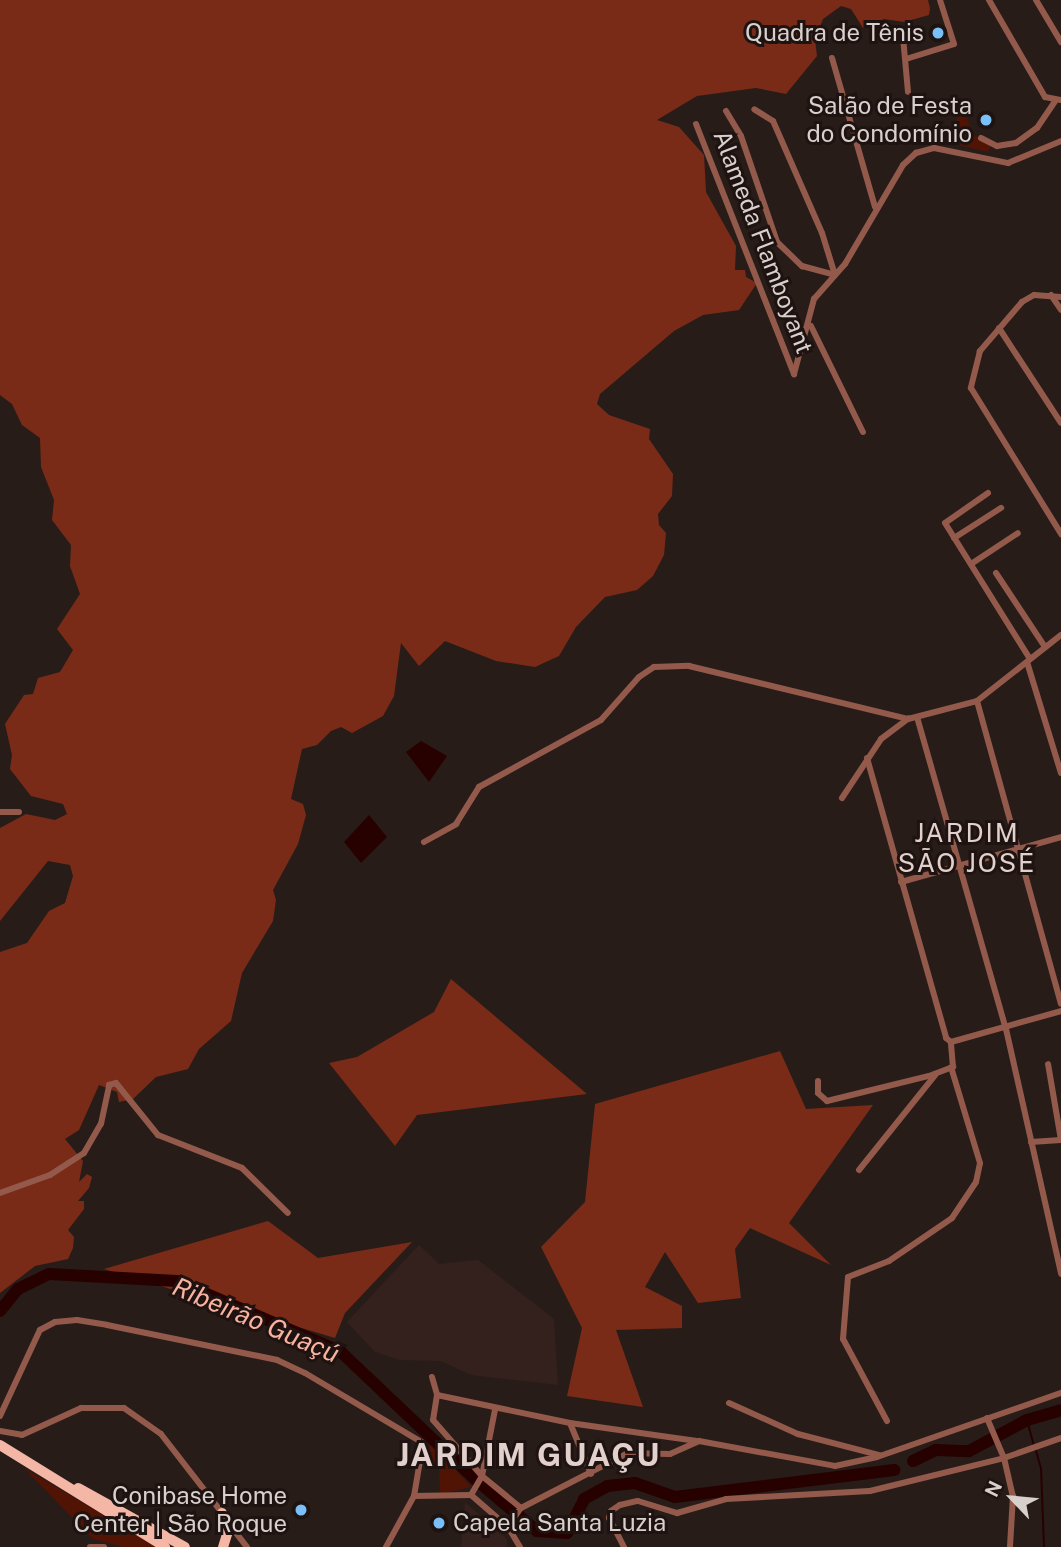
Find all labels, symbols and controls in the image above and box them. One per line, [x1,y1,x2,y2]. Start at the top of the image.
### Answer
place label: Quadra de Tênis [744,19,924,47]
marker: Quadra de Tênis [930,25,946,41]
place label: Salão de Festa do Condomínio [806,92,972,148]
marker: Salão de Festa do Condomínio [978,112,994,128]
street label: Alameda Flamboyant [707,126,819,358]
district label: JARDIM SÃO JOSÉ [899,817,1035,878]
water label: Ribeirão Guaçú [168,1271,344,1369]
district label: JARDIM GUAÇU [398,1436,660,1474]
north arrow [977,1463,1047,1533]
text: N [980,1477,1006,1500]
place label: Conibase Home Center | São Roque [74,1482,287,1538]
marker: Conibase Home Center | São Roque [293,1502,309,1518]
place label: Capela Santa Luzia [453,1509,666,1537]
marker: Capela Santa Luzia [431,1515,447,1531]

